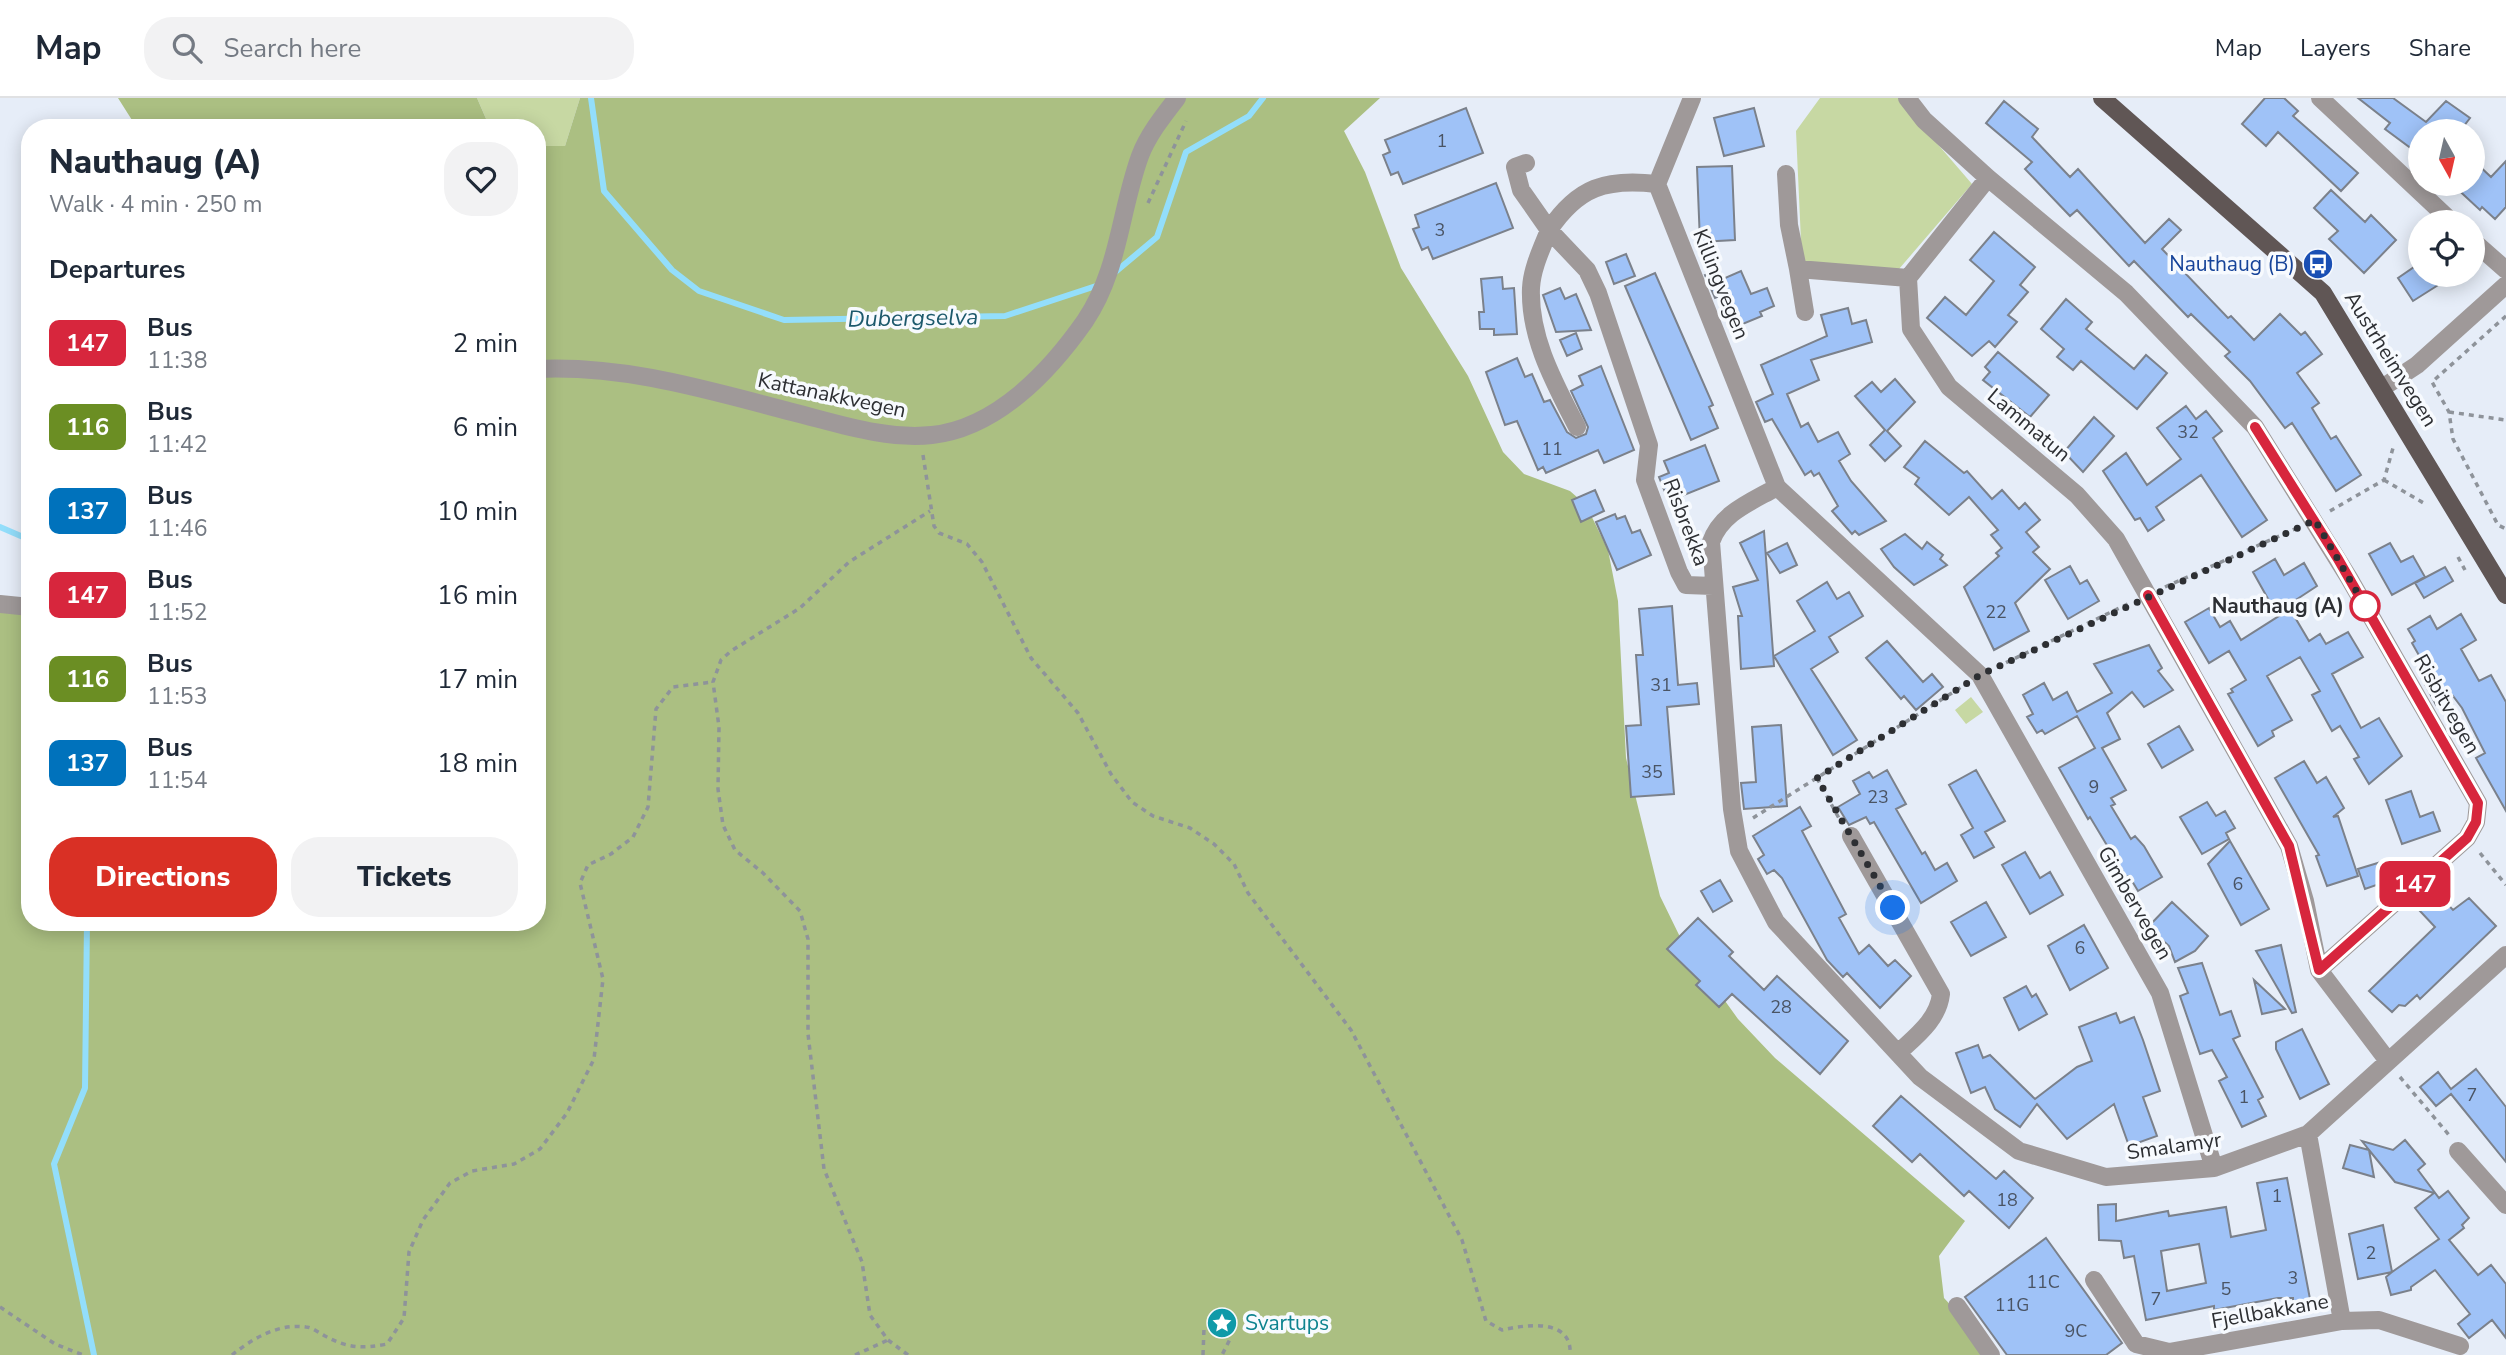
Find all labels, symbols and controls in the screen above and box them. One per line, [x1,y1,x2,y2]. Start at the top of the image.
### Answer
search box [144,17,634,80]
text: Map [35,26,102,71]
icon: search [168,29,206,67]
text: Search here [224,31,361,66]
text: Map [2215,32,2262,64]
text: Layers [2300,32,2371,64]
text: Share [2409,32,2471,64]
north arrow [2408,119,2485,196]
map controls [2408,119,2485,287]
house number: 1 [1437,129,1447,153]
text: Nauthaug (A) [49,140,262,185]
button: heart [444,142,518,216]
text: Walk · 4 min · 250 m [49,189,262,220]
button: locate [2408,210,2485,287]
house number: 3 [1435,218,1445,242]
street label: Killingvegen [1686,225,1756,343]
bus stop icon: Nauthaug (B) [2301,247,2335,281]
place label: Nauthaug (B) [2169,250,2295,278]
text: Departures [49,252,185,287]
street label: Austrheimvegen [2338,286,2444,432]
water label: Dubergselva [847,301,979,335]
text: Bus [147,310,193,345]
text: 2 min [453,326,518,361]
text: 147 [66,327,109,359]
text: 11:38 [147,345,207,376]
street label: Kattanakkvegen [755,366,909,424]
street label: Lammatun [1981,382,2077,468]
text: Bus [147,394,193,429]
text: 6 min [453,410,518,445]
text: 116 [66,411,109,443]
house number: 32 [2177,420,2199,444]
text: 11:42 [147,429,207,460]
house number: 11 [1541,437,1563,461]
street label: Risbrekka [1656,474,1716,570]
text: Bus [147,478,193,513]
text: 10 min [437,494,518,529]
text: 137 [66,495,109,527]
text: 11:46 [147,513,207,544]
text: Bus [147,562,193,597]
text: 16 min [437,578,518,613]
text: 147 [66,579,109,611]
marker: Nauthaug (A) [2350,591,2380,621]
place label: Nauthaug (A) [2212,592,2344,620]
text: 11:52 [147,597,207,628]
house number: 22 [1985,600,2007,624]
text: Bus [147,646,193,681]
street label: Risbitvegen [2407,649,2487,759]
text: 17 min [437,662,518,697]
text: 116 [66,663,109,695]
house number: 31 [1650,673,1672,697]
text: 11:53 [147,681,207,712]
text: Bus [147,730,193,765]
text: 18 min [437,746,518,781]
text: 137 [66,747,109,779]
house number: 35 [1641,760,1663,784]
text: 11:54 [147,765,207,796]
house number: 9 [2089,775,2099,799]
house number: 23 [1867,785,1889,809]
button: Directions [49,837,277,917]
button: Tickets [291,837,518,917]
street label: Gimbervegen [2091,841,2179,965]
line badge: 147 [2375,861,2455,907]
text: 147 [2393,868,2437,900]
house number: 6 [2233,872,2243,896]
your location [1875,890,1910,925]
house number: 6 [2075,936,2085,960]
house number: 28 [1770,995,1792,1019]
house number: 7 [2467,1083,2477,1107]
house number: 1 [2239,1085,2249,1109]
street label: Smalamyr [2125,1125,2224,1167]
house number: 1 [2272,1184,2282,1208]
house number: 18 [1996,1188,2018,1212]
house number: 2 [2366,1241,2376,1265]
house number: 3 [2288,1266,2298,1290]
house number: 11C [2026,1270,2060,1294]
house number: 5 [2221,1277,2231,1301]
house number: 7 [2151,1287,2161,1311]
street label: Fjellbakkane [2209,1287,2331,1335]
house number: 11G [1995,1293,2029,1317]
place icon: Svartups [1205,1306,1239,1340]
place label: Svartups [1245,1309,1329,1337]
house number: 9C [2065,1319,2087,1343]

